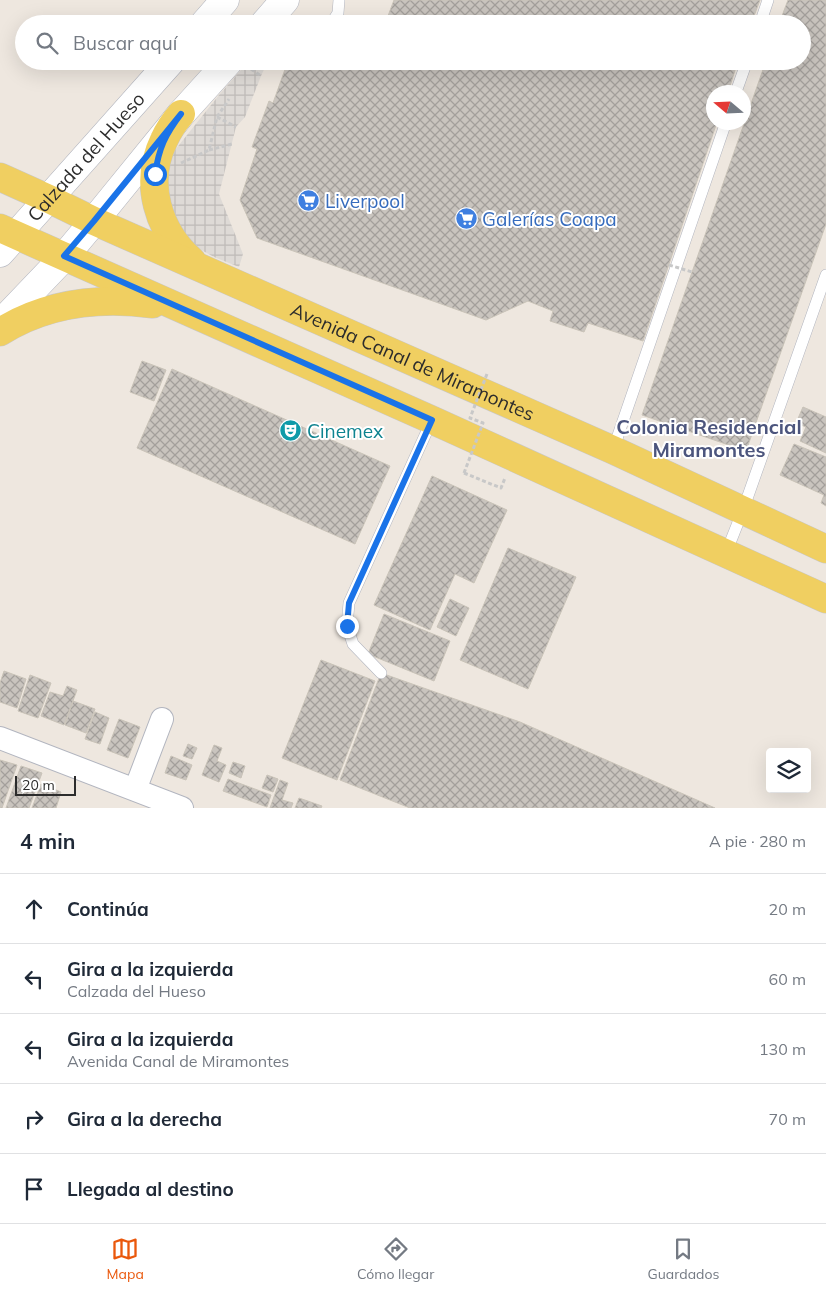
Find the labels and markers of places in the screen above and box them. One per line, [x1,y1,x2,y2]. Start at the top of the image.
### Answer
supermarket icon: Liverpool [297,189,321,213]
place label: Liverpool [325,189,405,213]
supermarket icon: Galerías Coapa [454,207,478,231]
place label: Galerías Coapa [482,207,617,231]
theatre icon: Cinemex [279,419,303,443]
place label: Cinemex [307,419,383,443]

